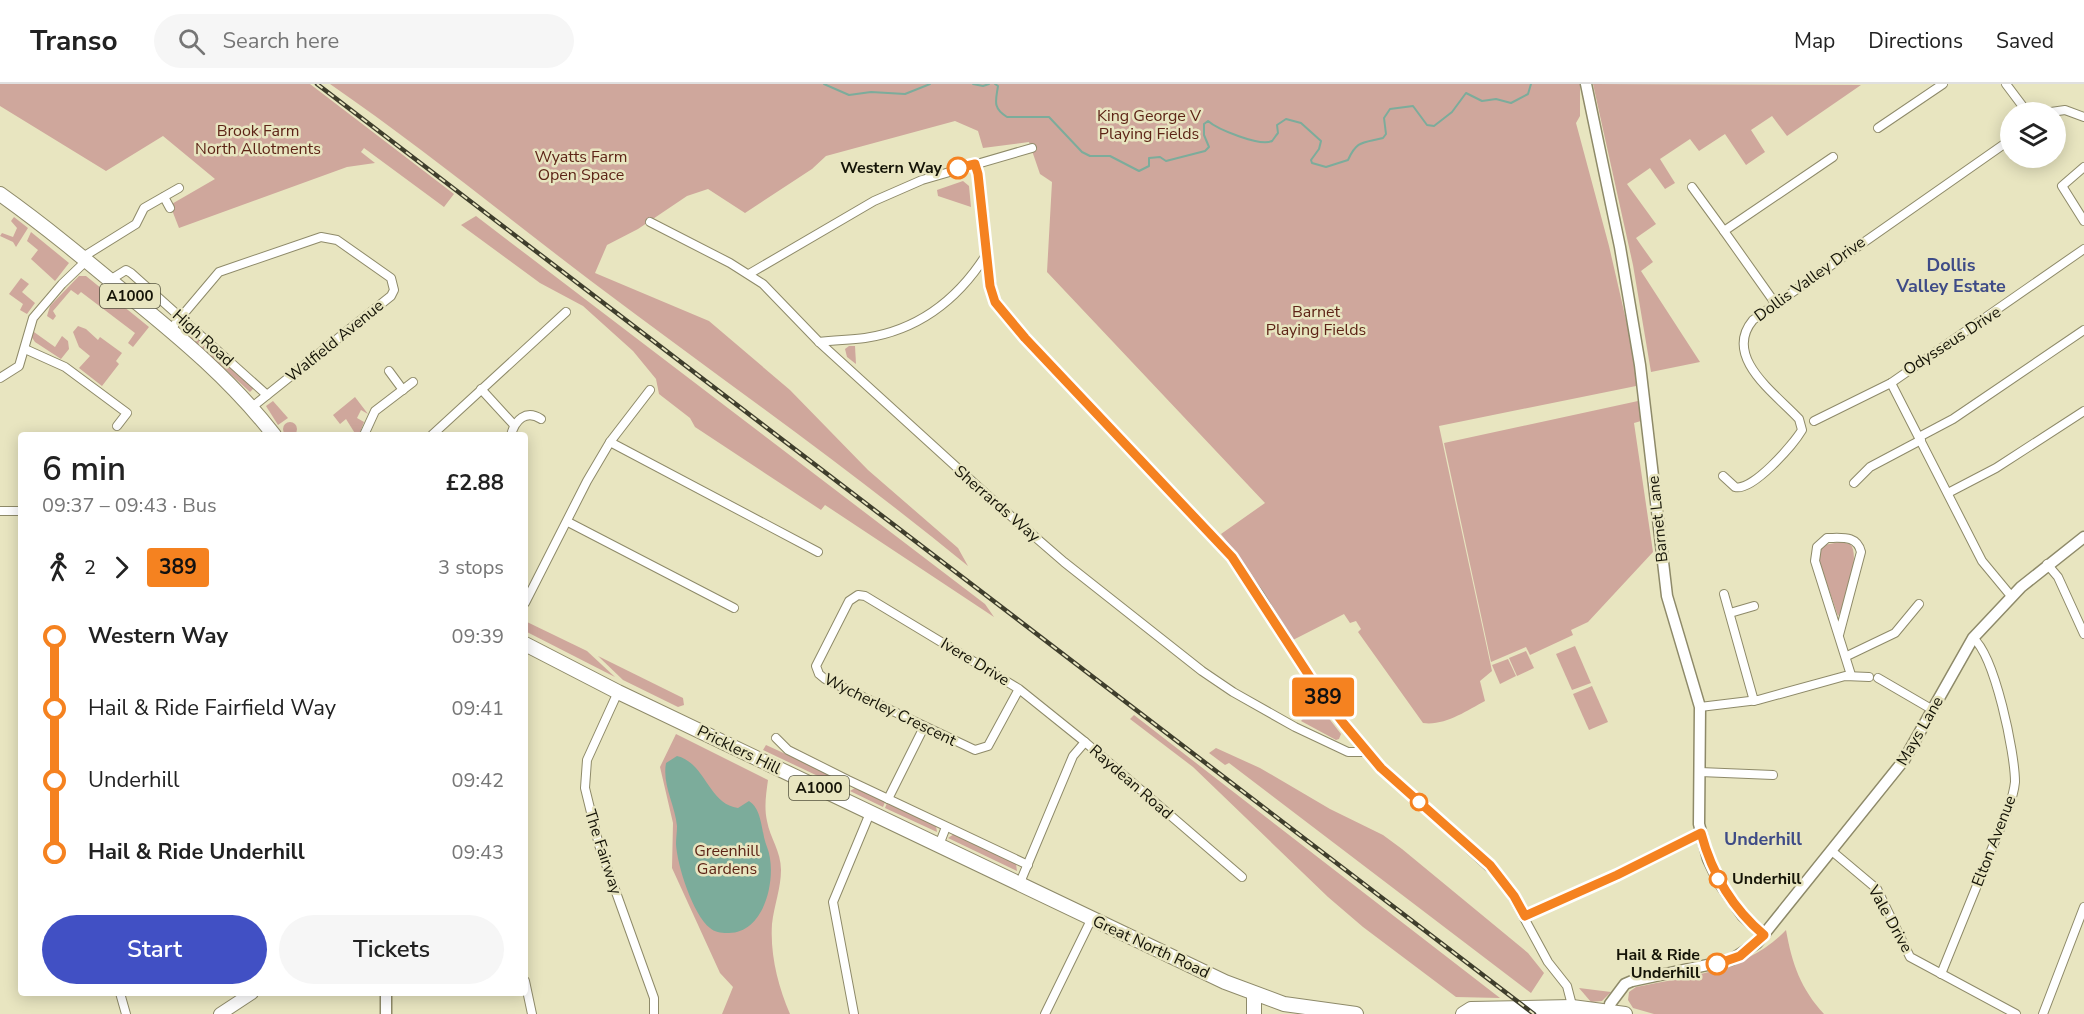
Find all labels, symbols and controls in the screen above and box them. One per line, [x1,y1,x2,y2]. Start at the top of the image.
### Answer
search box [154,14,574,68]
text: Transo [30,22,118,60]
icon: search [175,25,208,58]
text: Search here [223,26,339,56]
text: Map [1794,27,1835,55]
text: Directions [1868,27,1963,55]
text: Saved [1996,27,2054,55]
map controls [2000,102,2066,168]
button: layers [2000,102,2066,168]
park label: King George V Playing Fields [1097,105,1202,145]
park label: Brook Farm North Allotments [195,120,321,160]
park label: Wyatts Farm Open Space [535,146,627,186]
place label: Western Way [840,157,943,179]
marker: Western Way [947,157,969,179]
street label: Dollis Valley Drive [1750,231,1870,327]
district label: Dollis Valley Estate [1895,253,2006,298]
road number: A1000 [100,284,160,308]
street label: Walfield Avenue [282,295,388,387]
park label: Barnet Playing Fields [1266,301,1366,341]
street label: Odysseus Drive [1899,301,2005,381]
street label: High Road [168,304,238,372]
text: 6 min [42,447,126,492]
street label: Sherrards Way [949,460,1045,548]
text: £2.88 [446,468,504,498]
street label: Barnet Lane [1643,475,1673,563]
text: 09:37 – 09:43 · Bus [42,492,217,519]
icon: walk [42,551,75,584]
icon: forward [105,551,138,584]
text: 389 [159,553,197,581]
text: 2 [84,554,96,581]
text: 3 stops [438,554,504,581]
text: Western Way [88,621,228,651]
text: 09:39 [451,623,504,650]
street label: Ivere Drive [936,633,1014,691]
street label: Wycherley Crescent [820,668,960,752]
line badge: 389 [1288,678,1358,716]
text: 389 [1304,683,1342,711]
street label: Mays Lane [1891,692,1949,770]
text: Hail & Ride Fairfield Way [88,693,336,723]
text: 09:41 [451,695,504,722]
street label: Pricklers Hill [693,720,785,780]
street label: Raydean Road [1085,740,1177,824]
text: Underhill [88,765,180,795]
text: 09:42 [451,767,504,794]
road number: A1000 [789,776,849,800]
street label: Elton Avenue [1967,792,2021,890]
unlabelled marker [1410,793,1428,811]
street label: The Fairway [579,807,627,898]
district label: Underhill [1724,827,1802,851]
text: Hail & Ride Underhill [88,837,305,867]
text: 09:43 [451,839,504,866]
park label: Greenhill Gardens [694,840,760,880]
place label: Underhill [1732,868,1801,890]
marker: Underhill [1709,870,1727,888]
street label: Vale Drive [1862,881,1918,957]
street label: Great North Road [1089,910,1213,984]
button: Start [42,915,267,984]
button: Tickets [279,915,504,984]
place label: Hail & Ride Underhill [1616,944,1700,984]
marker: Hail & Ride Underhill [1706,953,1728,975]

